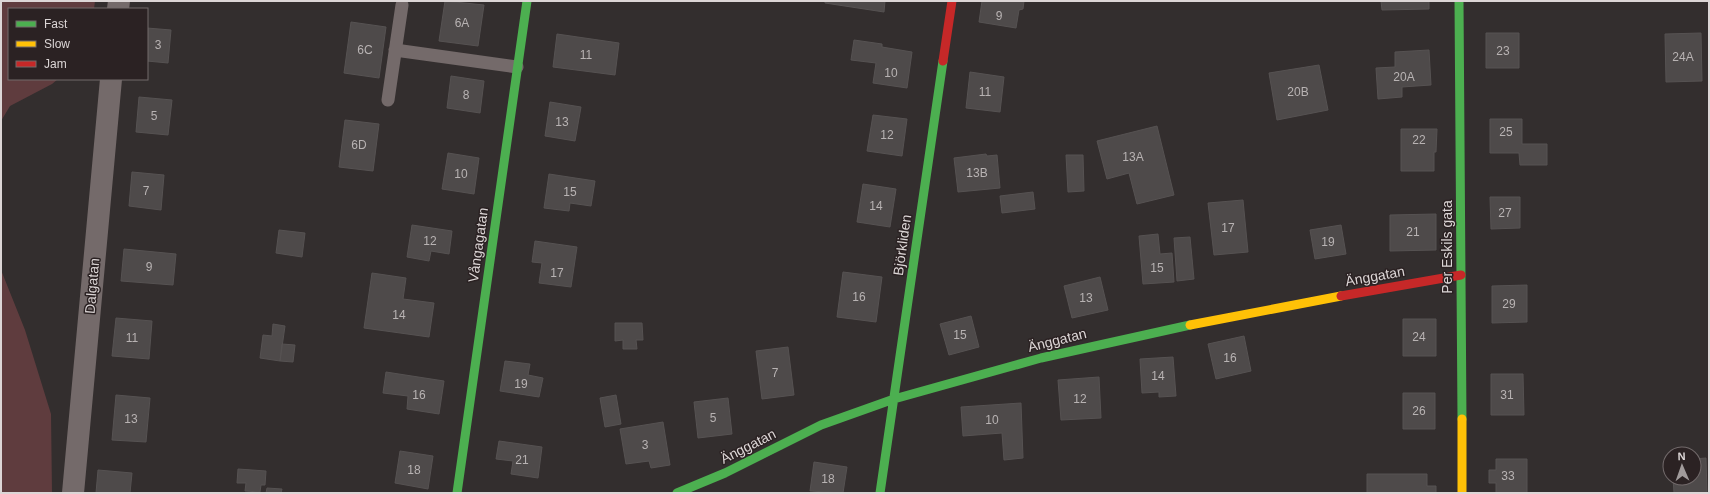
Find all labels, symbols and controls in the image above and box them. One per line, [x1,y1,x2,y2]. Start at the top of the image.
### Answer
legend [8,8,148,80]
house number: 9 [996,9,1003,23]
house number: 6A [455,16,469,30]
text: Fast [44,17,68,31]
text: Slow [44,37,70,51]
house number: 3 [155,38,162,52]
house number: 6C [357,43,373,57]
house number: 23 [1496,44,1510,58]
house number: 11 [580,48,593,62]
house number: 24A [1672,50,1694,64]
text: Jam [44,57,67,71]
house number: 10 [884,66,898,80]
house number: 20A [1393,70,1415,84]
house number: 11 [979,85,992,99]
house number: 20B [1287,85,1309,99]
house number: 8 [463,88,470,102]
house number: 5 [151,109,158,123]
house number: 13 [555,115,569,129]
house number: 25 [1499,125,1513,139]
house number: 12 [880,128,894,142]
house number: 22 [1412,133,1426,147]
house number: 6D [351,138,367,152]
house number: 13A [1122,150,1144,164]
house number: 13B [966,166,988,180]
house number: 10 [454,167,468,181]
house number: 7 [143,184,150,198]
house number: 15 [563,185,577,199]
house number: 14 [869,199,883,213]
street label: Per Eskils gata [1439,200,1455,294]
street label: Vångagatan [465,206,491,284]
house number: 27 [1498,206,1512,220]
street label: Björkliden [890,213,914,277]
house number: 17 [1221,221,1235,235]
house number: 21 [1406,225,1420,239]
house number: 12 [423,234,437,248]
house number: 19 [1321,235,1335,249]
street label: Dalgatan [82,257,102,315]
house number: 9 [146,260,153,274]
house number: 15 [1150,261,1164,275]
street label: Änggatan [1344,263,1406,289]
house number: 17 [550,266,564,280]
house number: 16 [852,290,866,304]
house number: 13 [1079,291,1093,305]
house number: 29 [1502,297,1516,311]
house number: 14 [392,308,406,322]
street label: Änggatan [1026,325,1088,355]
house number: 15 [953,328,967,342]
house number: 24 [1412,330,1426,344]
house number: 11 [126,331,139,345]
house number: 16 [1223,351,1237,365]
house number: 7 [772,366,779,380]
house number: 14 [1151,369,1165,383]
house number: 19 [514,377,528,391]
house number: 16 [412,388,426,402]
house number: 31 [1500,388,1514,402]
house number: 12 [1073,392,1087,406]
house number: 26 [1412,404,1426,418]
house number: 5 [710,411,717,425]
house number: 13 [124,412,138,426]
house number: 10 [985,413,999,427]
street label: Änggatan [718,425,778,467]
house number: 3 [642,438,649,452]
north arrow [1662,446,1702,486]
text: N [1677,450,1686,462]
house number: 21 [515,453,529,467]
house number: 18 [407,463,421,477]
house number: 33 [1501,469,1515,483]
house number: 18 [821,472,835,486]

